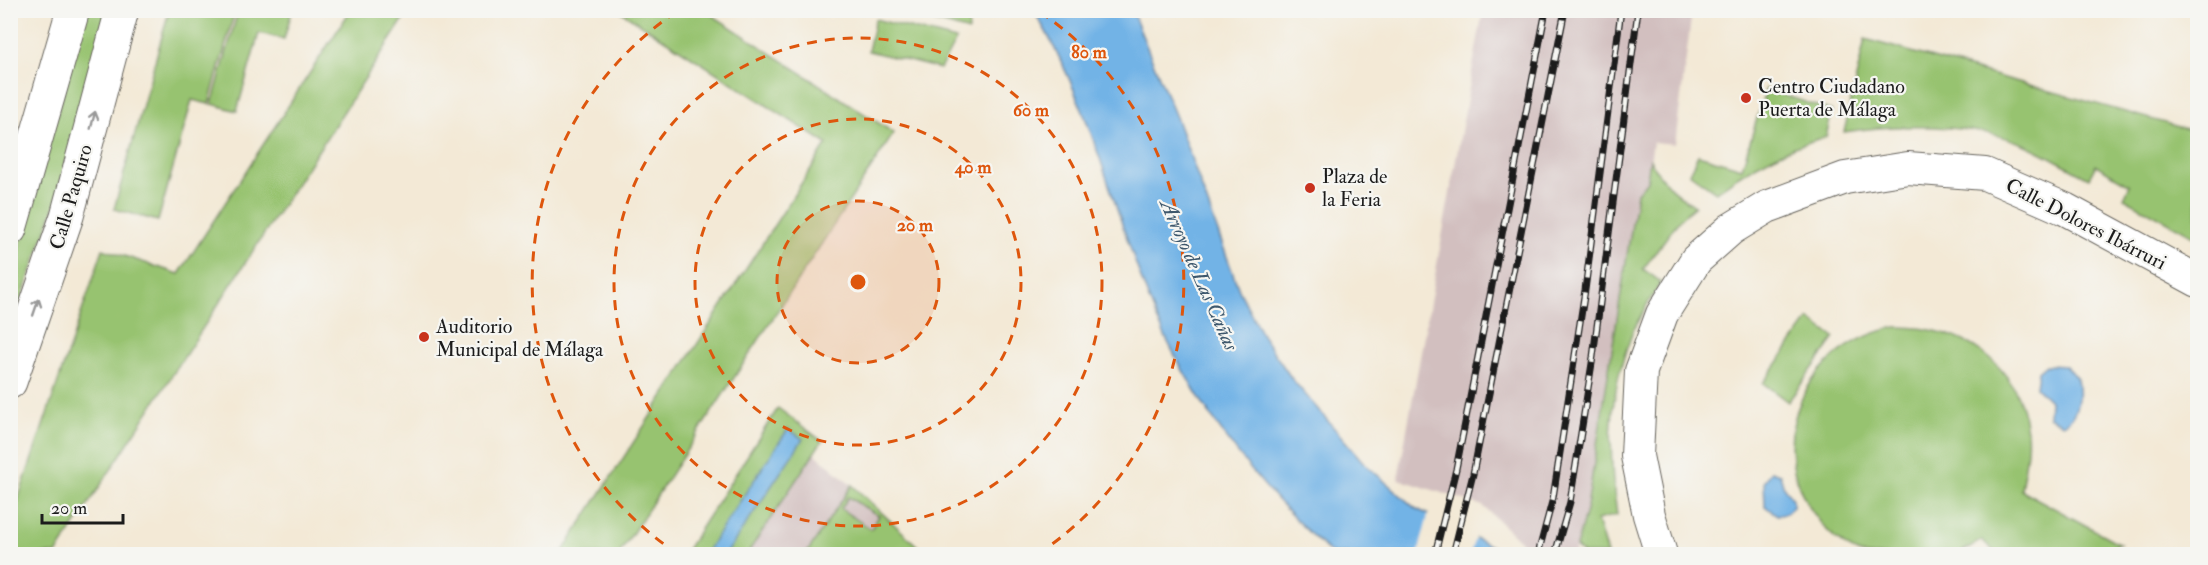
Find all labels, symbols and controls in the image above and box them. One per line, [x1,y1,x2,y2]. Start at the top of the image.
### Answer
text: 80 m [1071,41,1108,64]
place label: Centro Ciudadano Puerta de Málaga [1758,74,1905,122]
marker: Centro Ciudadano Puerta de Málaga [1739,91,1753,105]
text: 60 m [1013,99,1050,122]
one-way arrow [88,111,99,130]
street label: Calle Paquiro [44,142,98,252]
text: 40 m [954,156,992,179]
place label: Plaza de la Feria [1322,164,1387,212]
street label: Calle Dolores Ibárruri [2001,173,2171,275]
marker: Plaza de la Feria [1303,181,1317,195]
water label: Arroyo de Las Cañas [1153,193,1245,356]
text: 20 m [897,214,934,237]
centre of rings [848,272,868,292]
one-way arrow [32,298,43,316]
place label: Auditorio Municipal de Málaga [435,314,604,363]
marker: Auditorio Municipal de Málaga [417,330,431,344]
scale bar [42,487,123,525]
text: 20 m [51,497,87,520]

